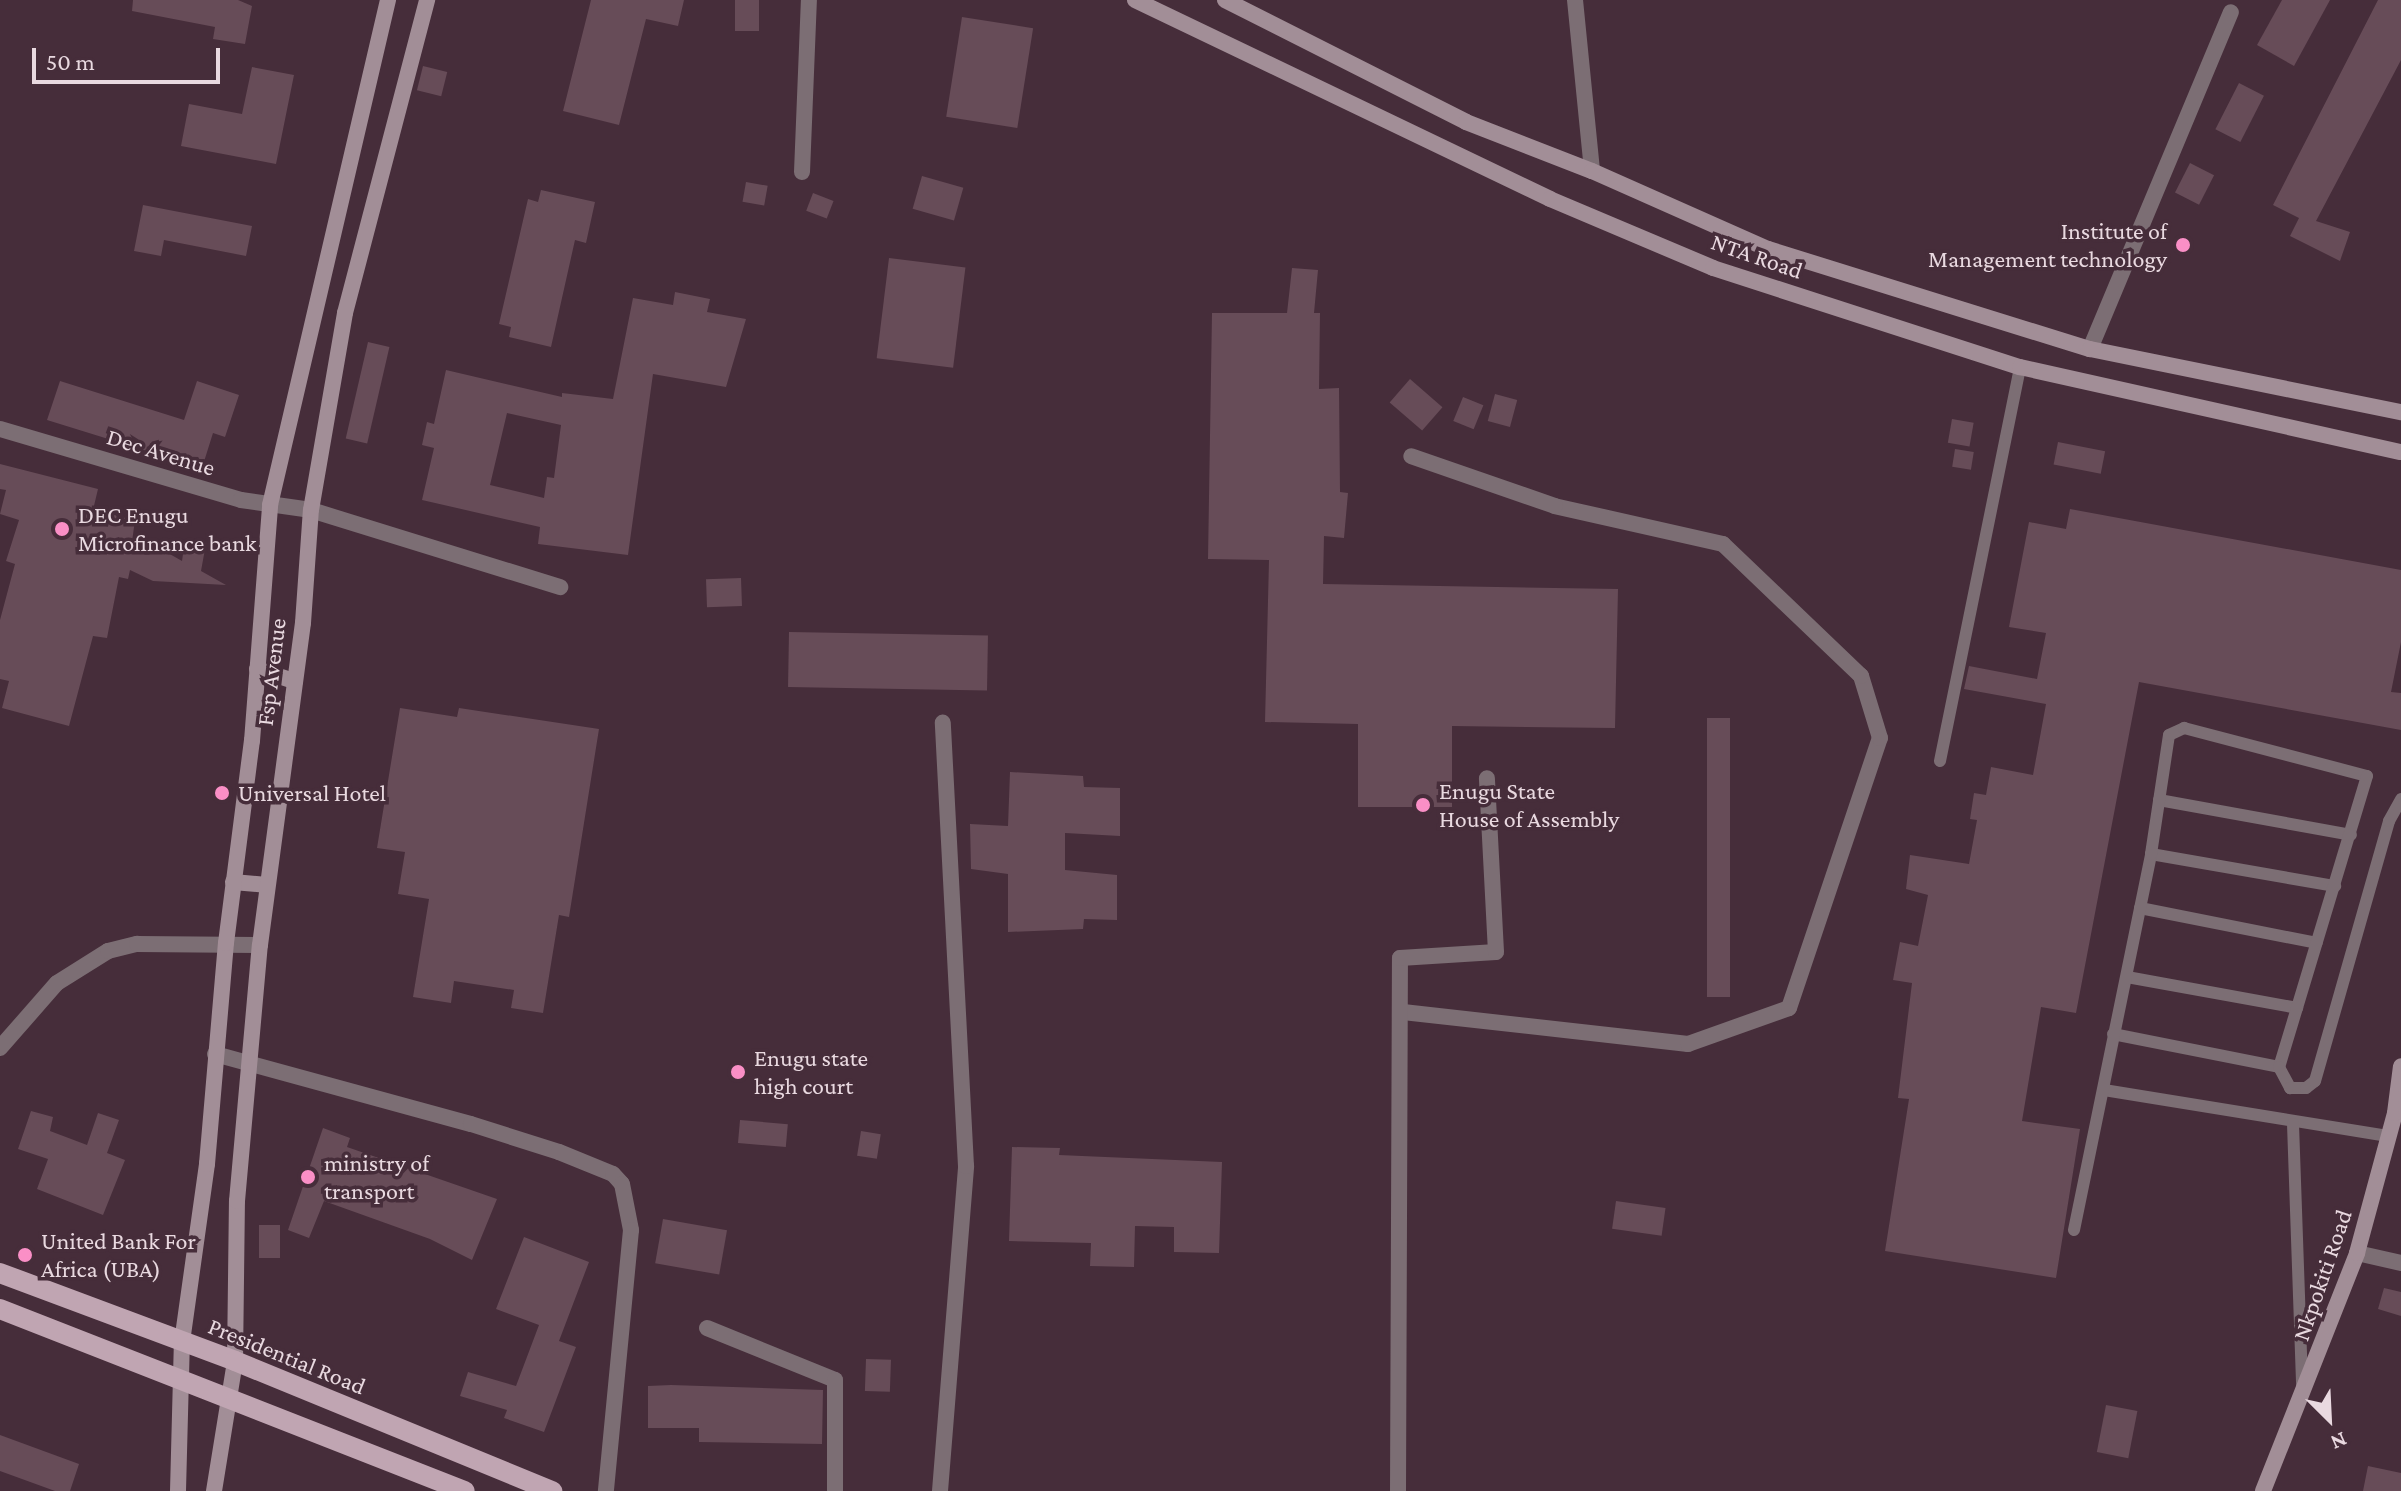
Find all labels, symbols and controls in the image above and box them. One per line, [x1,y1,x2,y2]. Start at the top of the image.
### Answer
scale bar [36,32,224,82]
text: 50 m [46,48,95,75]
place label: Institute of Management technology [1928,217,2167,273]
street label: NTA Road [1707,227,1807,285]
marker: Institute of Management technology [2174,236,2192,254]
street label: Dec Avenue [103,422,219,482]
place label: DEC Enugu Microfinance bank [78,501,256,557]
marker: DEC Enugu Microfinance bank [53,520,71,538]
street label: Fsp Avenue [250,616,292,728]
place label: Enugu State House of Assembly [1439,777,1619,833]
place label: Universal Hotel [238,779,386,807]
marker: Universal Hotel [213,784,231,802]
marker: Enugu State House of Assembly [1414,796,1432,814]
place label: Enugu state high court [754,1044,868,1100]
marker: Enugu state high court [729,1063,747,1081]
place label: ministry of transport [324,1149,429,1205]
marker: ministry of transport [299,1168,317,1186]
street label: Nkpokiti Road [2286,1206,2358,1344]
place label: United Bank For Africa (UBA) [41,1227,196,1283]
marker: United Bank For Africa (UBA) [16,1246,34,1264]
street label: Presidential Road [204,1311,370,1401]
north arrow [2289,1379,2369,1459]
text: N [2327,1427,2351,1456]

